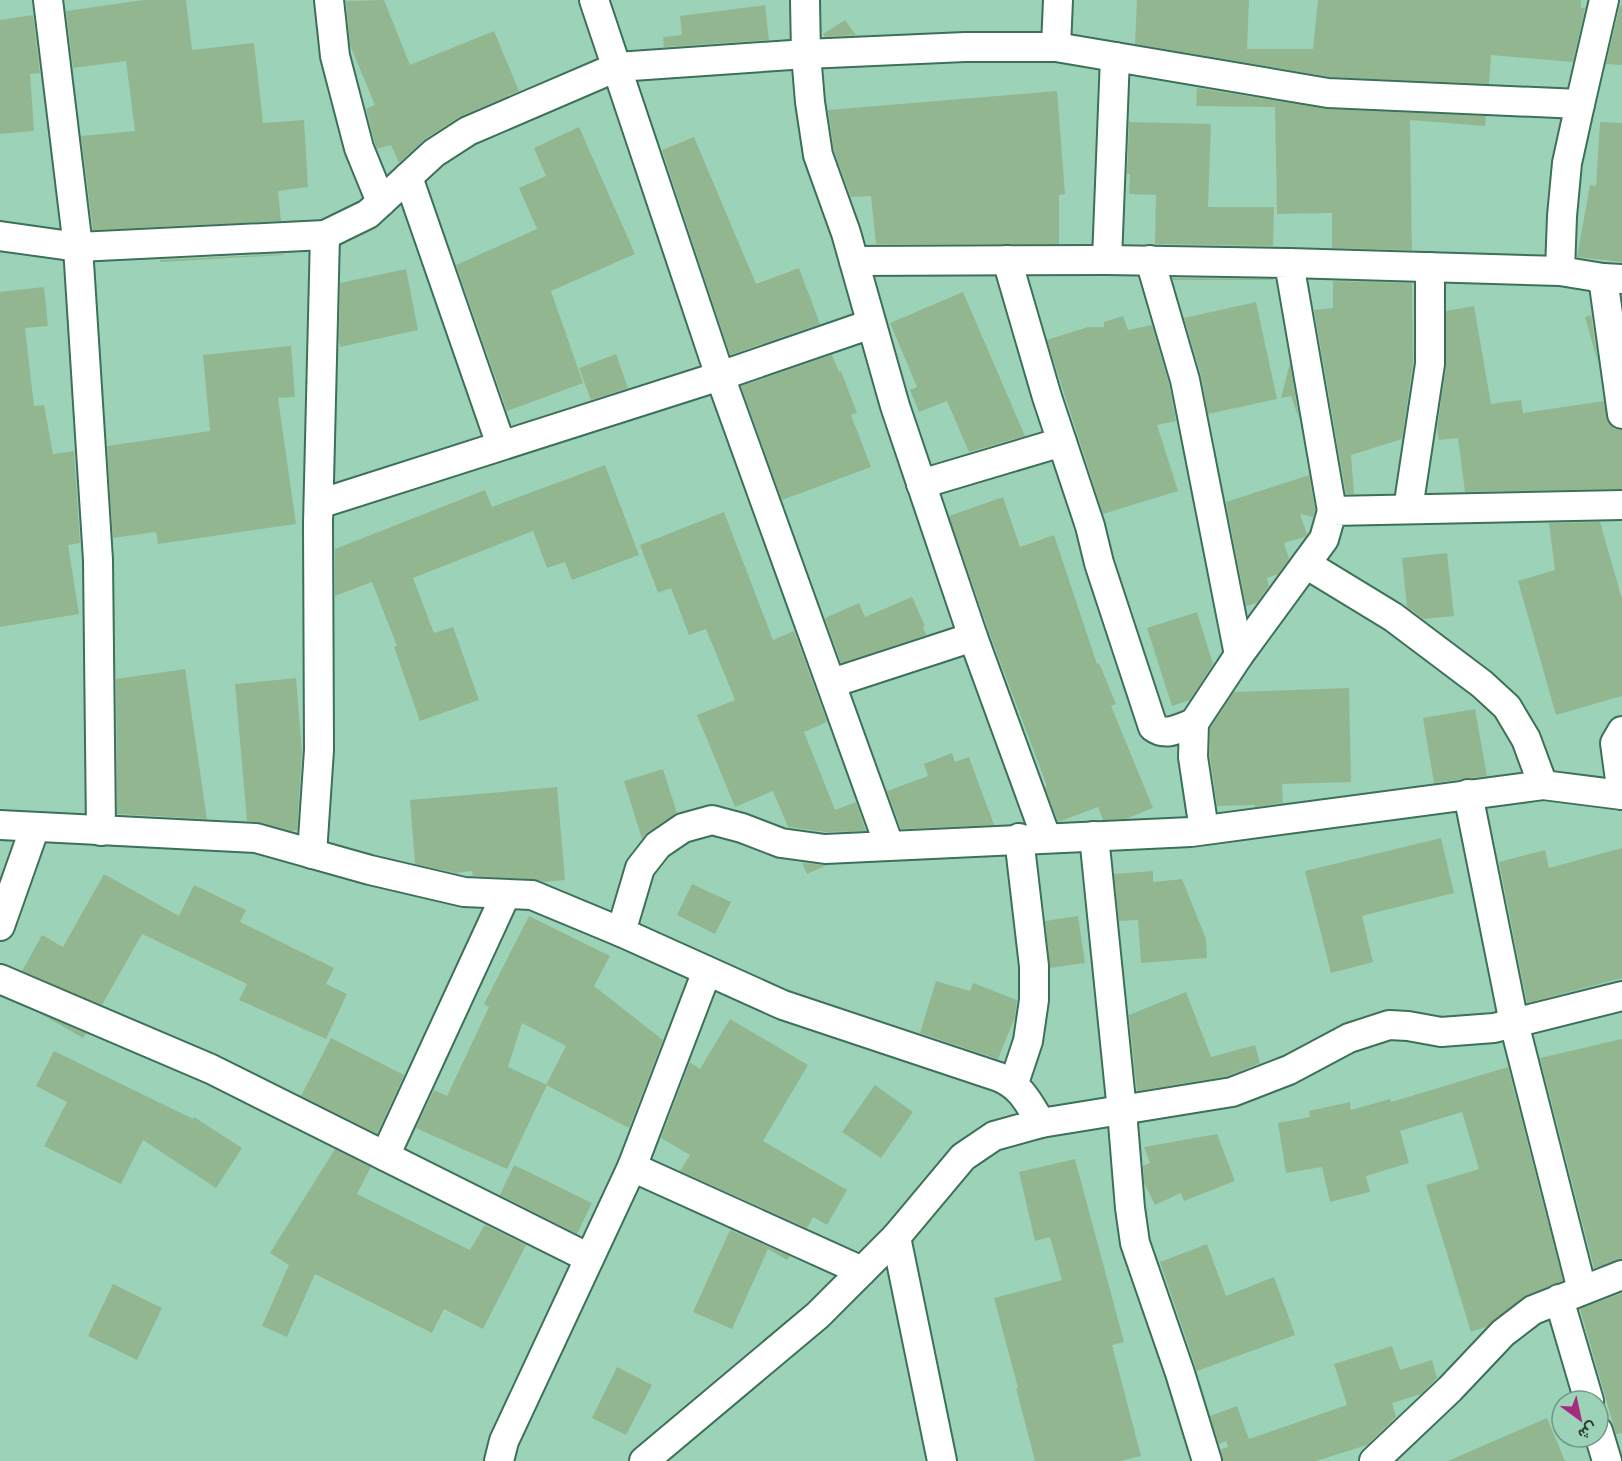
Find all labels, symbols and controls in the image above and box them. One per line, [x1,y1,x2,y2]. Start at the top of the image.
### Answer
north arrow [1550,1389,1610,1449]
text: ش [1574,1417,1602,1446]

